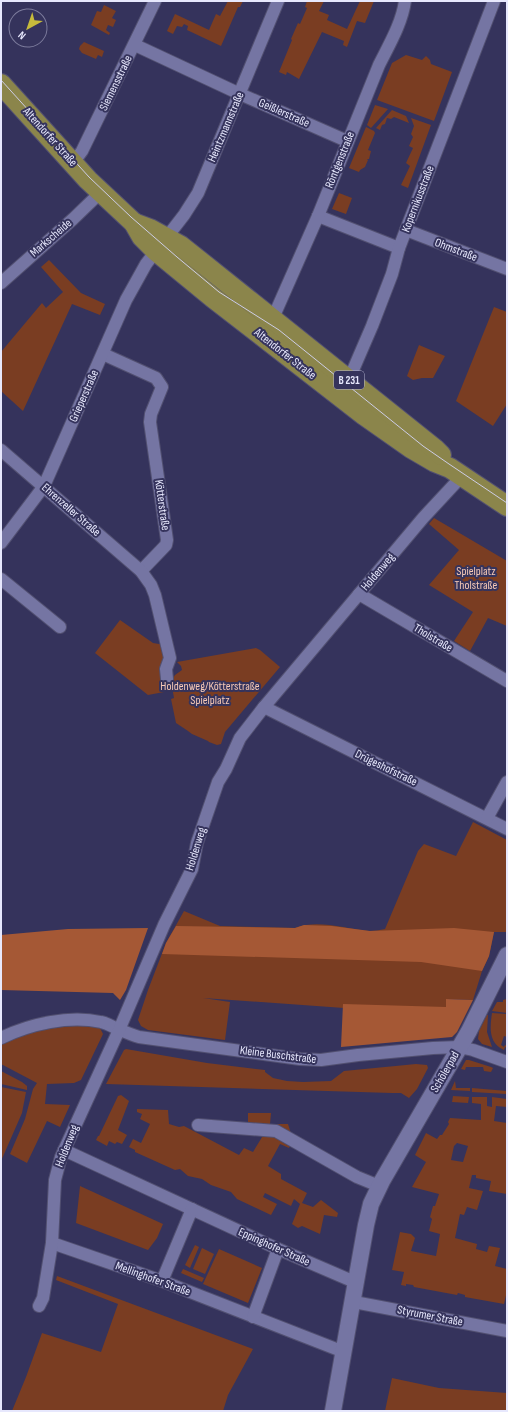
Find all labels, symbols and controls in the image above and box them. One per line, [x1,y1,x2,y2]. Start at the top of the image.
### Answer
north arrow [8,8,48,48]
text: N [15,28,28,42]
street label: Siemensstraße [96,53,136,113]
street label: Heintzmannstraße [204,90,248,164]
street label: Geißlerstraße [256,95,312,131]
street label: Altendorfer Straße [19,104,81,170]
street label: Röntgenstraße [322,129,358,190]
street label: Kopernikusstraße [398,163,438,235]
street label: Markscheide [27,216,75,260]
street label: Ohmstraße [433,235,480,265]
street label: Altendorfer Straße [250,325,319,383]
street label: Grieperstraße [66,368,102,424]
road number: B 231 [334,371,364,389]
street label: Kötterstraße [151,479,173,532]
street label: Ehrenzeller Straße [38,480,104,540]
street label: Holdenweg [358,550,398,594]
park label: Spielplatz Tholstraße [455,564,498,593]
street label: Tholstraße [411,621,455,656]
park label: Holdenweg/Kötterstraße Spielplatz [160,679,260,708]
street label: Drügeshofstraße [352,746,420,790]
street label: Holdenweg [182,825,210,873]
street label: Kleine Buschstraße [239,1043,317,1067]
street label: Schölerpad [427,1049,463,1095]
street label: Holdenweg [52,1122,82,1169]
street label: Eppinghofer Straße [236,1224,312,1270]
street label: Mellinghofer Straße [113,1258,193,1300]
street label: Styrumer Straße [396,1302,464,1330]

